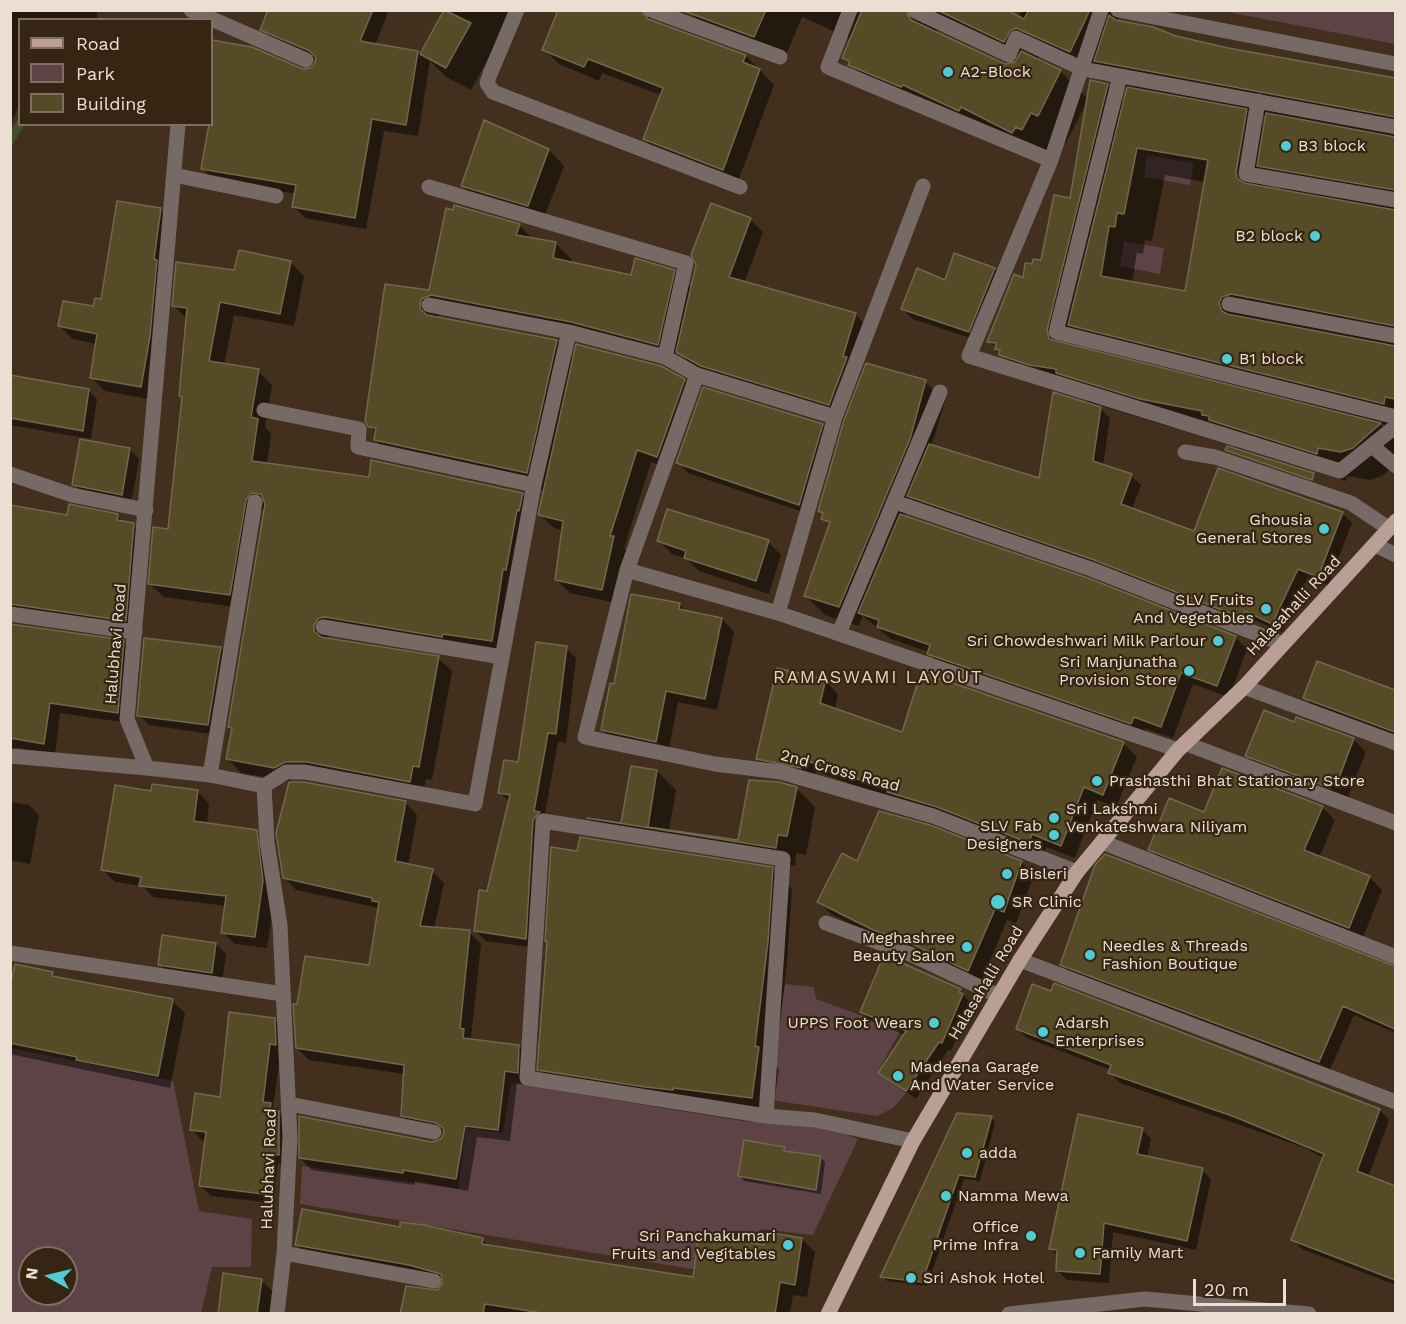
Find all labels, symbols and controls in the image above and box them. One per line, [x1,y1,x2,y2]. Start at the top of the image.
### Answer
legend [18,18,213,126]
text: Road [76,33,120,54]
place label: A2-Block [960,62,1031,82]
text: Park [76,63,115,84]
marker: A2-Block [941,65,955,79]
text: Building [76,93,146,114]
place label: B3 block [1298,136,1366,156]
marker: B3 block [1279,139,1293,153]
place label: B2 block [1235,226,1303,246]
marker: B2 block [1308,229,1322,243]
place label: B1 block [1239,349,1304,369]
marker: B1 block [1220,352,1234,366]
place label: Ghousia General Stores [1196,510,1312,548]
marker: Ghousia General Stores [1317,522,1331,536]
street label: Halasahalli Road [1243,552,1345,660]
street label: Halubhavi Road [101,583,131,705]
place label: SLV Fruits And Vegetables [1133,590,1254,628]
marker: SLV Fruits And Vegetables [1259,602,1273,616]
place label: Sri Chowdeshwari Milk Parlour [967,631,1206,651]
marker: Sri Chowdeshwari Milk Parlour [1211,634,1225,648]
place label: Sri Manjunatha Provision Store [1059,652,1177,690]
marker: Sri Manjunatha Provision Store [1182,664,1196,678]
district label: RAMASWAMI LAYOUT [773,667,983,689]
street label: 2nd Cross Road [778,746,902,796]
place label: Prashasthi Bhat Stationary Store [1109,771,1365,791]
marker: Prashasthi Bhat Stationary Store [1090,774,1104,788]
place label: Sri Lakshmi Venkateshwara Niliyam [1066,799,1247,837]
marker: Sri Lakshmi Venkateshwara Niliyam [1047,811,1061,825]
place label: SLV Fab Designers [966,816,1042,854]
marker: SLV Fab Designers [1047,828,1061,842]
place label: Bisleri [1019,864,1067,884]
marker: Bisleri [1000,867,1014,881]
place label: SR Clinic [1012,892,1082,912]
marker: SR Clinic [989,893,1007,911]
street label: Halasahalli Road [944,922,1028,1044]
place label: Meghashree Beauty Salon [852,928,955,966]
place label: Needles & Threads Fashion Boutique [1102,936,1248,974]
marker: Meghashree Beauty Salon [960,940,974,954]
marker: Needles & Threads Fashion Boutique [1083,948,1097,962]
place label: UPPS Foot Wears [788,1013,922,1033]
place label: Adarsh Enterprises [1055,1013,1144,1051]
marker: UPPS Foot Wears [927,1016,941,1030]
marker: Adarsh Enterprises [1036,1025,1050,1039]
place label: Madeena Garage And Water Service [910,1057,1054,1095]
marker: Madeena Garage And Water Service [891,1069,905,1083]
street label: Halubhavi Road [257,1108,281,1230]
place label: adda [979,1143,1017,1163]
marker: adda [960,1146,974,1160]
place label: Namma Mewa [958,1186,1069,1206]
marker: Namma Mewa [939,1189,953,1203]
place label: Office Prime Infra [932,1217,1019,1255]
place label: Sri Panchakumari Fruits and Vegitables [611,1226,776,1264]
marker: Office Prime Infra [1024,1229,1038,1243]
marker: Sri Panchakumari Fruits and Vegitables [781,1238,795,1252]
place label: Family Mart [1092,1243,1183,1263]
north arrow [18,1246,78,1306]
marker: Family Mart [1073,1246,1087,1260]
text: N [21,1267,42,1281]
scale bar [1196,1267,1289,1305]
place label: Sri Ashok Hotel [923,1268,1044,1288]
marker: Sri Ashok Hotel [904,1271,918,1285]
text: 20 m [1204,1279,1249,1300]

